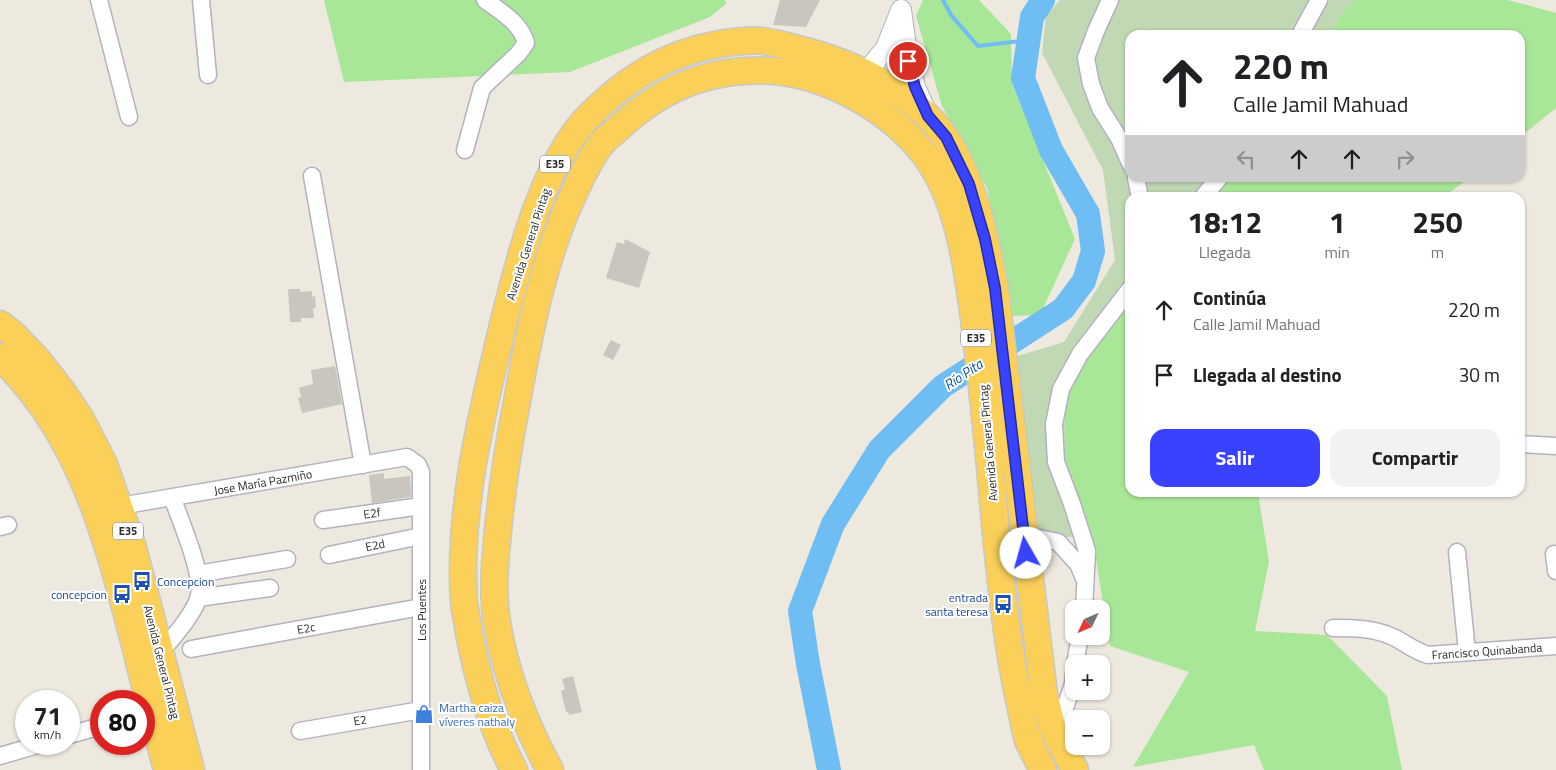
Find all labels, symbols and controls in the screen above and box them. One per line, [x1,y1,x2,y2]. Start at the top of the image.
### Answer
text: 220 m [1233,39,1329,93]
pin [887,40,929,82]
icon: arrive [894,47,922,75]
icon: ahead [1150,50,1215,115]
text: Calle Jamil Mahuad [1233,87,1408,121]
icon: left [1232,145,1260,173]
icon: ahead [1285,145,1313,173]
icon: ahead [1338,145,1366,173]
icon: right [1391,145,1419,173]
road number: E35 [540,156,570,172]
street label: Avenida General Pintag [501,186,555,302]
text: 18:12 [1187,199,1262,245]
text: 1 [1329,199,1346,245]
text: 250 [1412,199,1463,245]
text: Llegada [1199,240,1251,264]
text: min [1324,240,1350,264]
text: m [1431,240,1444,264]
text: Continúa [1193,283,1266,312]
text: 220 m [1448,295,1500,324]
icon: ahead [1150,296,1178,324]
text: Calle Jamil Mahuad [1193,312,1320,336]
road number: E35 [961,329,991,346]
water label: Río Pita [939,353,987,395]
text: Llegada al destino [1193,360,1342,389]
text: 30 m [1459,360,1500,389]
icon: arrive [1150,361,1178,389]
street label: Avenida General Pintag [973,384,1003,502]
button: Salir [1150,429,1320,487]
button: Compartir [1330,429,1500,487]
street label: Jose María Pazmiño [212,464,314,500]
street label: E2f [362,502,382,524]
road number: E35 [113,522,143,540]
position arrow [999,526,1051,578]
street label: E2d [364,534,386,556]
bus stop icon: Concepcion [131,570,153,592]
place label: Concepcion [157,572,214,591]
street label: Los Puentes [412,579,431,641]
bus stop icon: concepcion [111,583,133,605]
place label: concepcion [51,585,107,604]
place label: entrada santa teresa [925,588,988,621]
bus stop icon: entrada santa teresa [992,593,1014,615]
north arrow [1065,600,1110,645]
map controls [1065,600,1110,755]
street label: Avenida General Pintag [139,603,185,721]
street label: E2c [295,617,317,639]
street label: Francisco Quinabanda [1431,638,1543,664]
button: + [1065,655,1110,700]
speed limit sign: 80 [90,690,155,755]
text: 71 [33,697,62,735]
place label: Martha caiza víveres nathaly [439,698,515,731]
shop icon: Martha caiza víveres nathaly [413,703,435,725]
street label: E2 [352,709,368,731]
button: − [1065,710,1110,755]
text: km/h [34,725,61,744]

